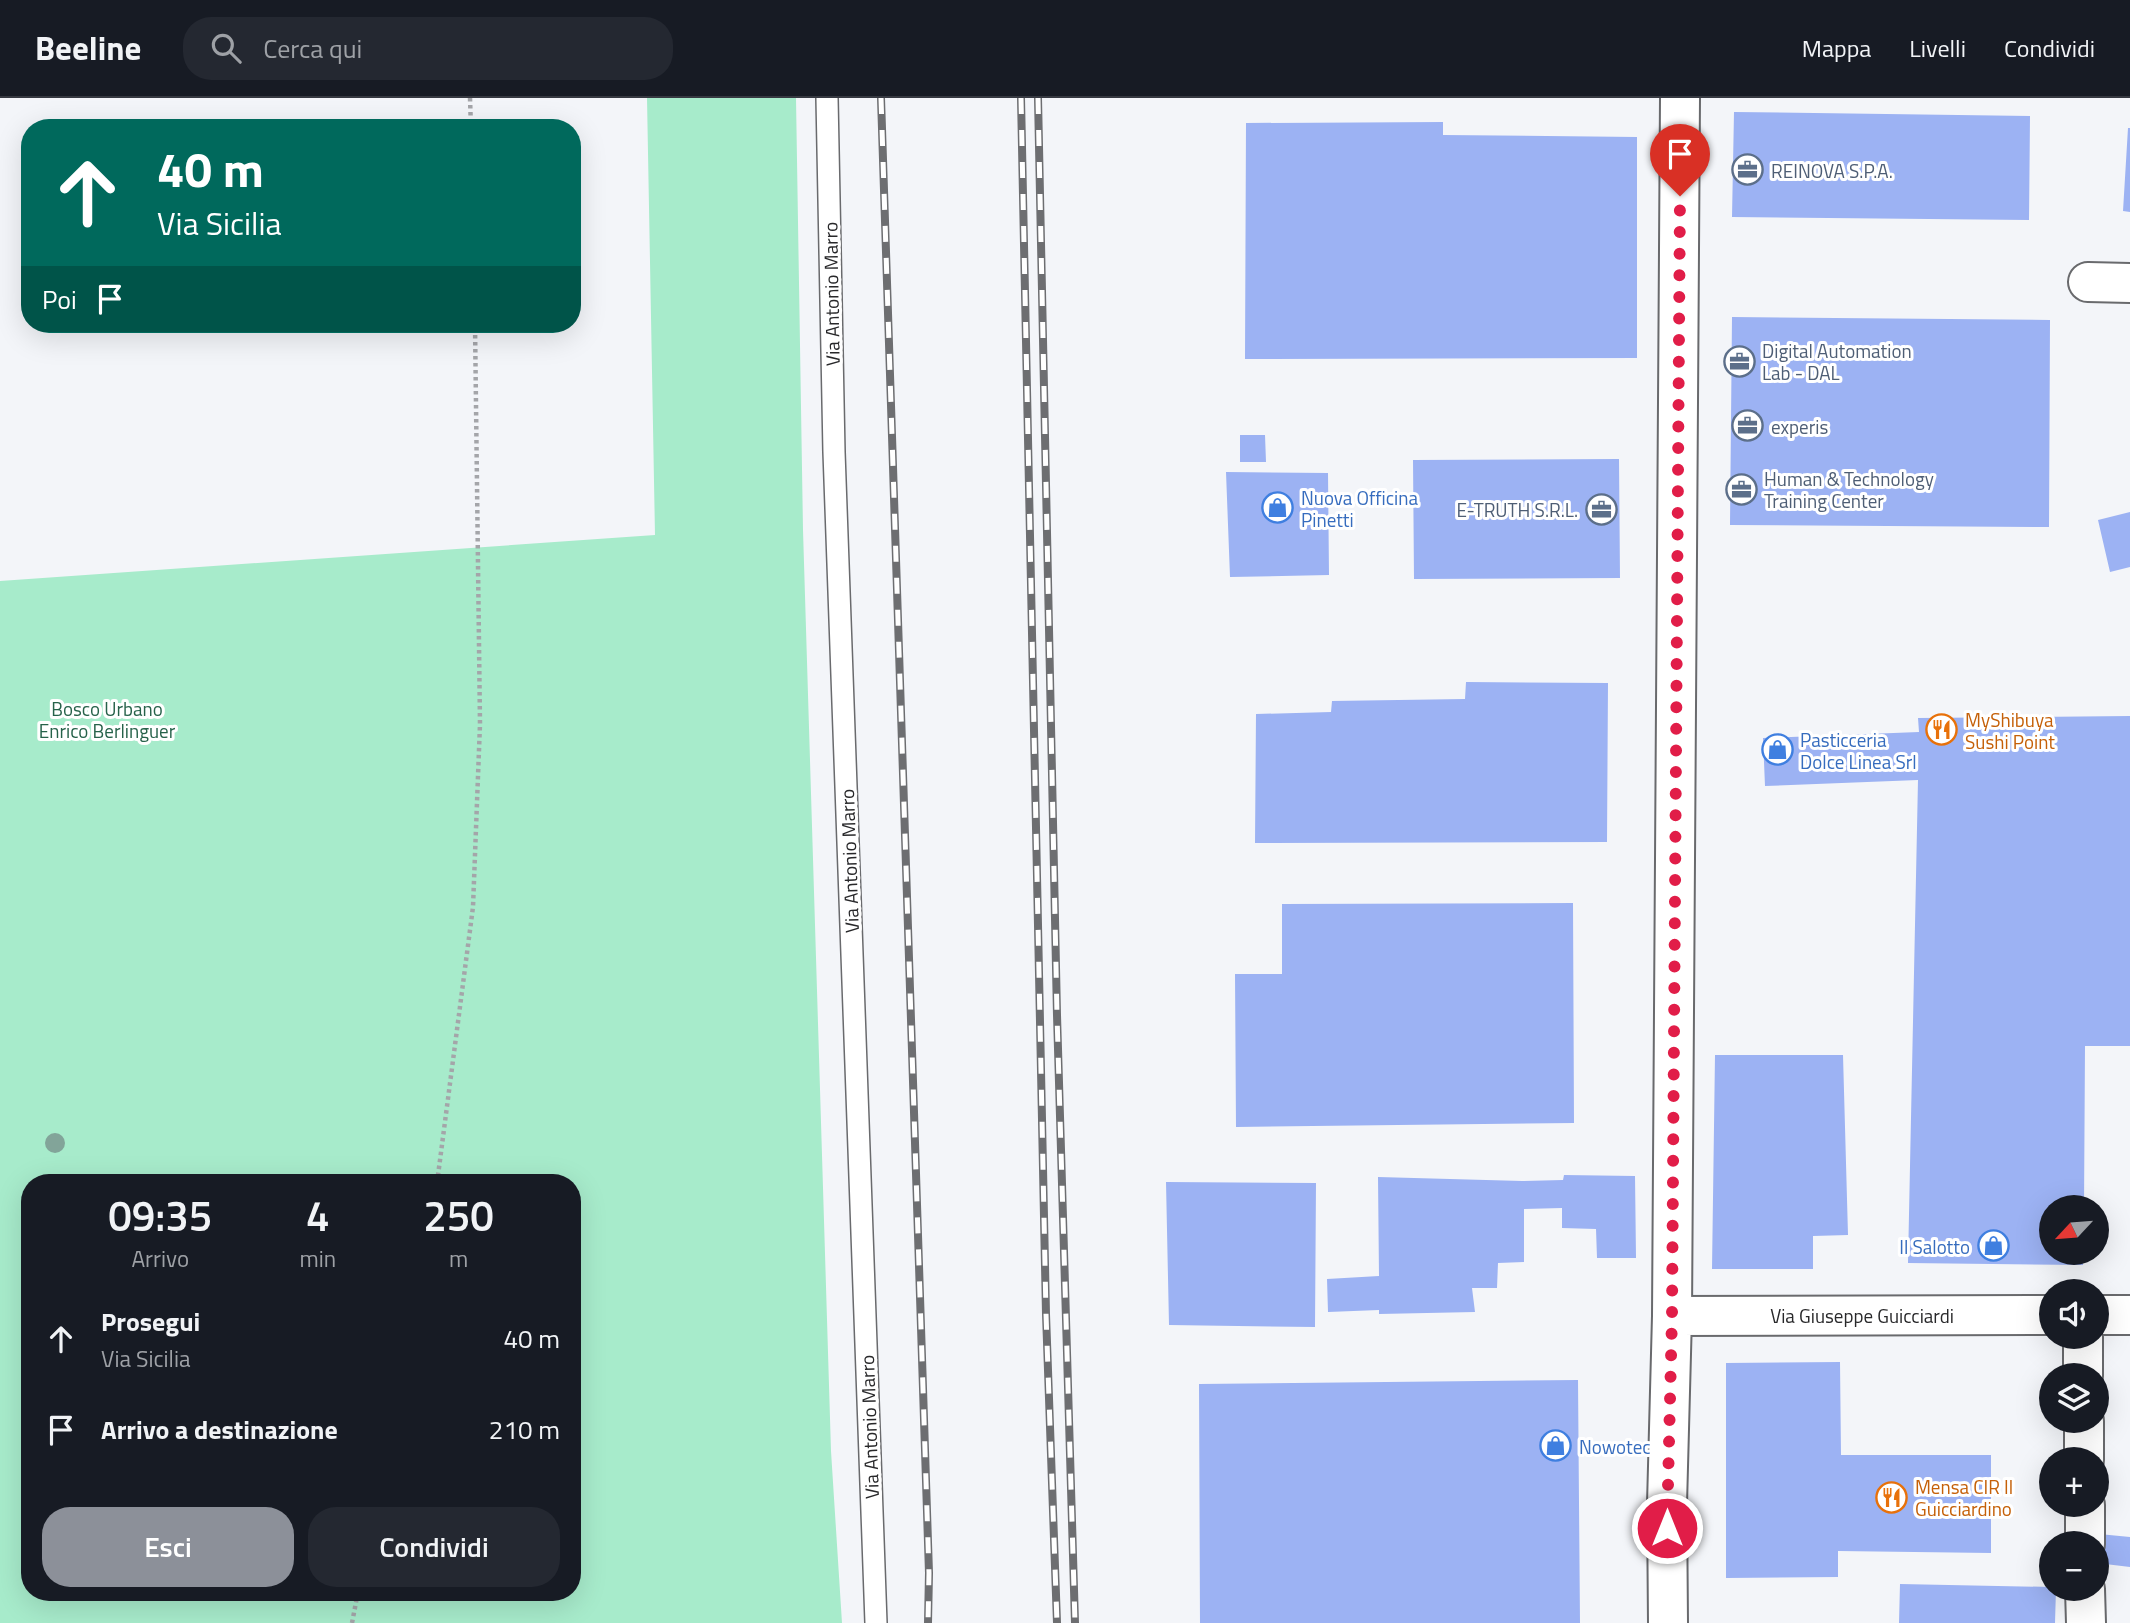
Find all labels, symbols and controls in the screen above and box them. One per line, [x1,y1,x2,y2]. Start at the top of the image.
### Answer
search box [183,17,673,80]
text: Beeline [35,23,141,73]
icon: search [207,29,245,67]
text: Cerca qui [263,29,362,68]
text: Mappa [1802,30,1871,66]
text: Livelli [1909,30,1966,66]
text: Condividi [2004,30,2095,66]
pin [1650,124,1710,196]
text: 40 m [157,131,264,206]
icon: arrive [1661,135,1699,173]
icon: ahead [42,147,133,238]
office icon: REINOVA S.P.A. [1731,153,1765,187]
place label: REINOVA S.P.A. [1771,156,1893,185]
text: Via Sicilia [157,199,281,247]
street label: Via Antonio Marro [815,222,847,366]
text: Poi [42,280,77,319]
icon: arrive [91,280,129,318]
place label: Digital Automation Lab - DAL [1762,336,1912,387]
office icon: Digital Automation Lab - DAL [1722,344,1756,378]
office icon: experis [1731,409,1765,443]
place label: experis [1771,412,1828,441]
place label: Human & Technology Training Center [1764,464,1934,515]
office icon: Human & Technology Training Center [1724,472,1758,506]
place label: Nuova Officina Pinetti [1301,483,1418,534]
shop icon: Nuova Officina Pinetti [1261,491,1295,525]
office icon: E-TRUTH S.R.L. [1584,492,1618,526]
place label: E-TRUTH S.R.L. [1456,495,1578,524]
park label: Bosco Urbano Enrico Berlinguer [39,694,176,745]
place label: MyShibuya Sushi Point [1965,705,2055,756]
restaurant icon: MyShibuya Sushi Point [1925,713,1959,747]
place label: Pasticceria Dolce Linea Srl [1800,725,1917,776]
shop icon: Pasticceria Dolce Linea Srl [1760,733,1794,767]
street label: Via Antonio Marro [832,788,866,934]
text: 09:35 [108,1183,212,1247]
text: 4 [306,1183,330,1247]
text: 250 [423,1183,494,1247]
north arrow [2039,1195,2109,1265]
map controls [2039,1195,2109,1601]
shop icon: Il Salotto [1976,1229,2010,1263]
place label: Il Salotto [1899,1232,1970,1261]
text: Arrivo [131,1241,189,1276]
text: min [299,1241,336,1276]
text: m [449,1241,468,1276]
button: sound [2039,1279,2109,1349]
street label: Via Giuseppe Guicciardi [1770,1301,1954,1330]
text: Prosegui [101,1302,200,1341]
text: 40 m [503,1319,560,1358]
icon: ahead [42,1320,80,1358]
text: Via Sicilia [101,1341,190,1376]
street label: Via Antonio Marro [852,1354,886,1500]
button: layers [2039,1363,2109,1433]
text: Arrivo a destinazione [101,1410,338,1449]
text: 210 m [489,1410,560,1449]
icon: arrive [42,1411,80,1449]
shop icon: Nowotec [1539,1429,1573,1463]
place label: Nowotec [1579,1432,1651,1461]
button: + [2039,1447,2109,1517]
place label: Mensa CIR Il Guicciardino [1915,1472,2013,1523]
restaurant icon: Mensa CIR Il Guicciardino [1875,1480,1909,1514]
position arrow [1630,1491,1704,1565]
button: Esci [42,1507,294,1587]
button: Condividi [308,1507,560,1587]
button: − [2039,1531,2109,1601]

